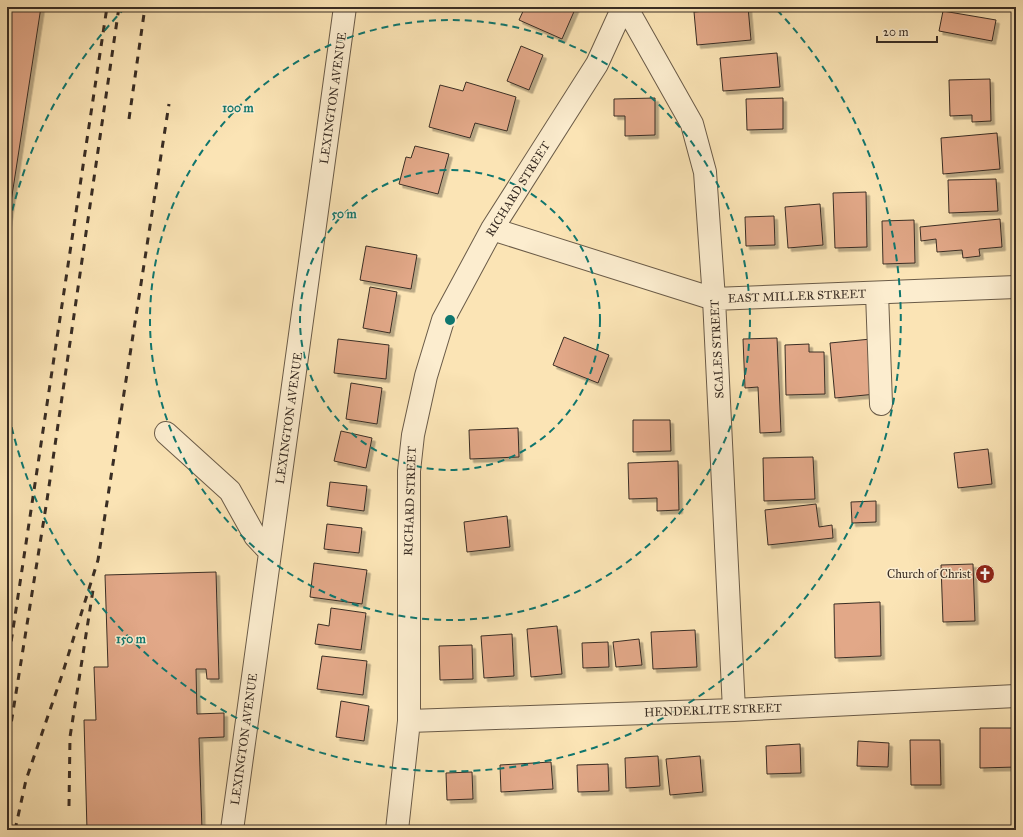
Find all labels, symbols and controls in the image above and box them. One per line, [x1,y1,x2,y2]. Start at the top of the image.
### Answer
scale bar [877,18,937,44]
text: 20 m [883,25,909,39]
street label: LEXINGTON AVENUE [317,31,349,165]
text: 100 m [222,101,255,115]
street label: RICHARD STREET [483,139,553,239]
text: 50 m [331,207,358,221]
street label: EAST MILLER STREET [728,287,866,305]
street label: SCALES STREET [707,299,727,399]
centre of rings [443,313,457,327]
street label: LEXINGTON AVENUE [273,351,305,485]
street label: RICHARD STREET [401,446,419,556]
church icon: Church of Christ [974,563,996,585]
place label: Church of Christ [887,567,972,581]
text: 150 m [116,632,147,646]
street label: LEXINGTON AVENUE [228,672,260,806]
street label: HENDERLITE STREET [644,701,782,719]

